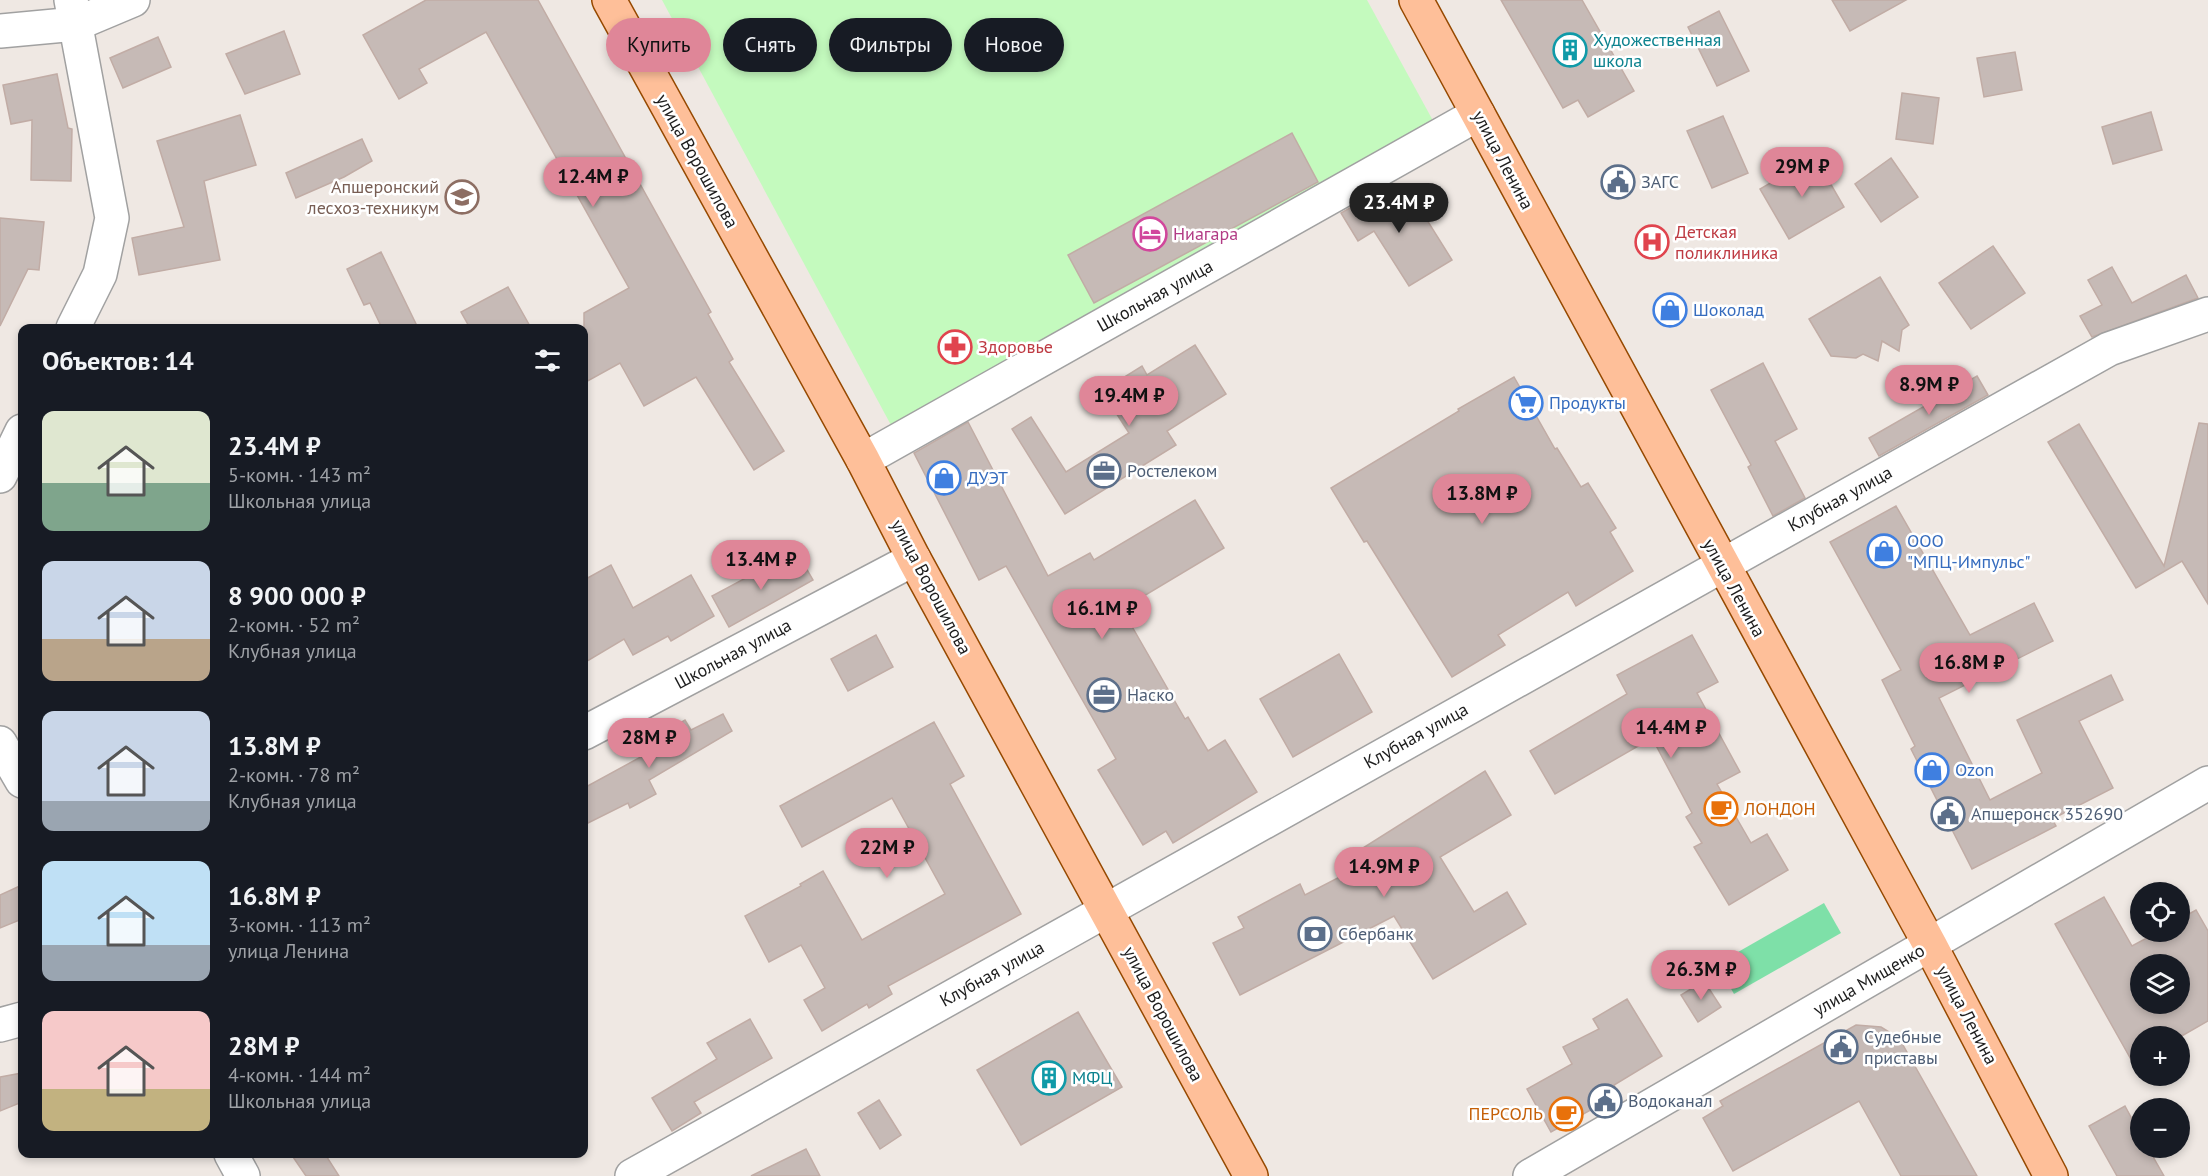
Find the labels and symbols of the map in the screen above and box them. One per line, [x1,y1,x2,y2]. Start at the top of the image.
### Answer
place label: Художественная школа [1593,28,1721,72]
building icon: Художественная школа [1552,32,1588,68]
street label: улица Ворошилова [651,90,744,232]
street label: улица Ленина [1468,106,1539,213]
pin: 29M ₽ [1760,147,1844,198]
pin: 12.4M ₽ [538,157,648,208]
public building icon: ЗАГС [1600,164,1636,200]
place label: ЗАГС [1641,170,1679,193]
place label: Апшеронский лесхоз-техникум [307,175,439,219]
school or university icon: Апшеронский лесхоз-техникум [444,179,480,215]
pin: 23.4M ₽ [1344,183,1454,234]
hotel icon: Ниагара [1132,216,1168,252]
place label: Детская поликлиника [1675,220,1778,264]
place label: Ниагара [1173,222,1238,245]
hospital icon: Детская поликлиника [1634,224,1670,260]
street label: Школьная улица [1093,254,1217,337]
shop icon: Шоколад [1652,292,1688,328]
place label: Шоколад [1693,298,1764,321]
pharmacy icon: Здоровье [937,329,973,365]
place label: Здоровье [978,335,1053,358]
pin: 8.9M ₽ [1880,365,1978,416]
pin: 19.4M ₽ [1074,376,1184,427]
supermarket icon: Продукты [1508,385,1544,421]
place label: Продукты [1549,391,1626,414]
office icon: Ростелеком [1086,453,1122,489]
place label: Ростелеком [1127,459,1217,482]
shop icon: ДУЭТ [926,460,962,496]
street label: Клубная улица [1784,460,1896,537]
place label: ДУЭТ [967,466,1008,489]
pin: 13.8M ₽ [1427,474,1537,525]
street label: улица Ворошилова [886,515,977,658]
place label: ООО "МПЦ-Импульс" [1907,529,2031,573]
shop icon: ООО "МПЦ-Импульс" [1866,533,1902,569]
street label: улица Ленина [1698,535,1771,641]
pin: 13.4M ₽ [706,540,816,591]
pin: 16.1M ₽ [1047,589,1157,640]
street label: Школьная улица [670,613,795,694]
pin: 16.8M ₽ [1914,643,2024,694]
office icon: Наско [1086,677,1122,713]
place label: Наско [1127,683,1174,706]
street label: Клубная улица [1360,697,1472,774]
pin: 14.4M ₽ [1616,708,1726,759]
pin: 28M ₽ [607,718,691,769]
shop icon: Ozon [1914,752,1950,788]
place label: Ozon [1955,758,1994,781]
cafe icon: ЛОНДОН [1703,791,1739,827]
public building icon: Апшеронск 352690 [1930,796,1966,832]
place label: ЛОНДОН [1743,797,1816,820]
place label: Апшеронск 352690 [1971,802,2123,825]
pin: 22M ₽ [845,828,929,879]
pin: 14.9M ₽ [1329,847,1439,898]
bank icon: Сбербанк [1297,916,1333,952]
place label: Сбербанк [1338,922,1414,945]
street label: Клубная улица [936,935,1048,1012]
street label: улица Мищенко [1809,938,1929,1021]
street label: улица Ворошилова [1118,942,1209,1085]
pin: 26.3M ₽ [1646,950,1756,1001]
street label: улица Ленина [1932,961,2003,1068]
place label: Судебные приставы [1864,1025,1942,1069]
public building icon: Судебные приставы [1823,1029,1859,1065]
building icon: МФЦ [1031,1060,1067,1096]
place label: МФЦ [1072,1066,1113,1089]
public building icon: Водоканал [1587,1083,1623,1119]
place label: Водоканал [1628,1089,1713,1112]
cafe icon: ПЕРСОЛЬ [1548,1096,1584,1132]
place label: ПЕРСОЛЬ [1469,1102,1543,1125]

